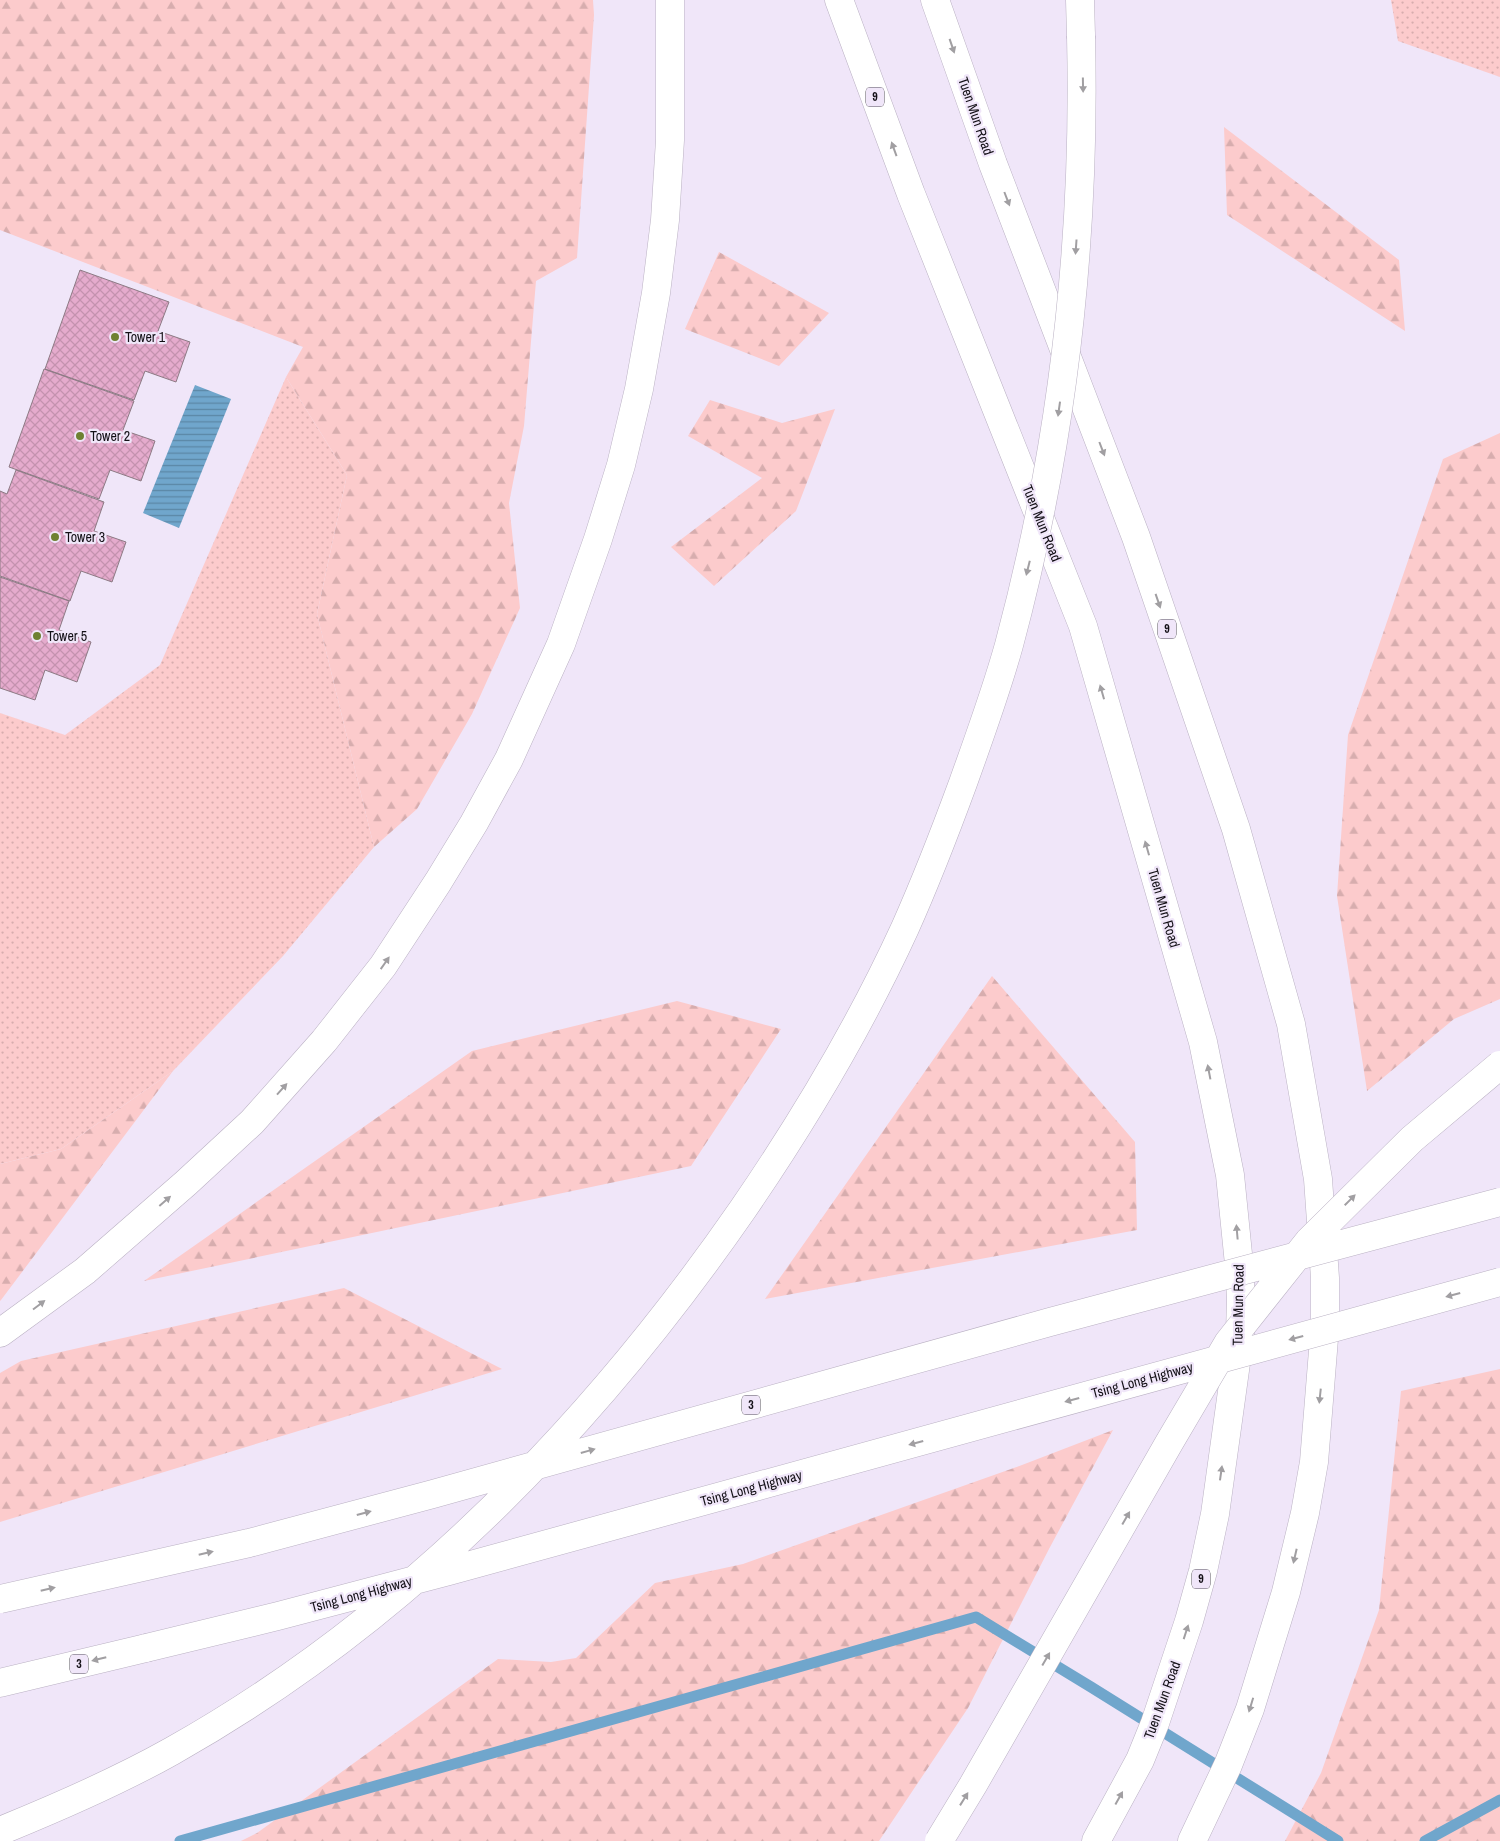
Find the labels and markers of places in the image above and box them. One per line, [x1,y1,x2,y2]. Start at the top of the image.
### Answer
place label: Tower 1 [125,328,166,346]
marker: Tower 1 [109,331,121,343]
place label: Tower 2 [90,427,130,445]
marker: Tower 2 [74,430,86,442]
place label: Tower 3 [65,528,105,546]
marker: Tower 3 [49,531,61,543]
place label: Tower 5 [47,627,87,645]
marker: Tower 5 [31,630,43,642]

